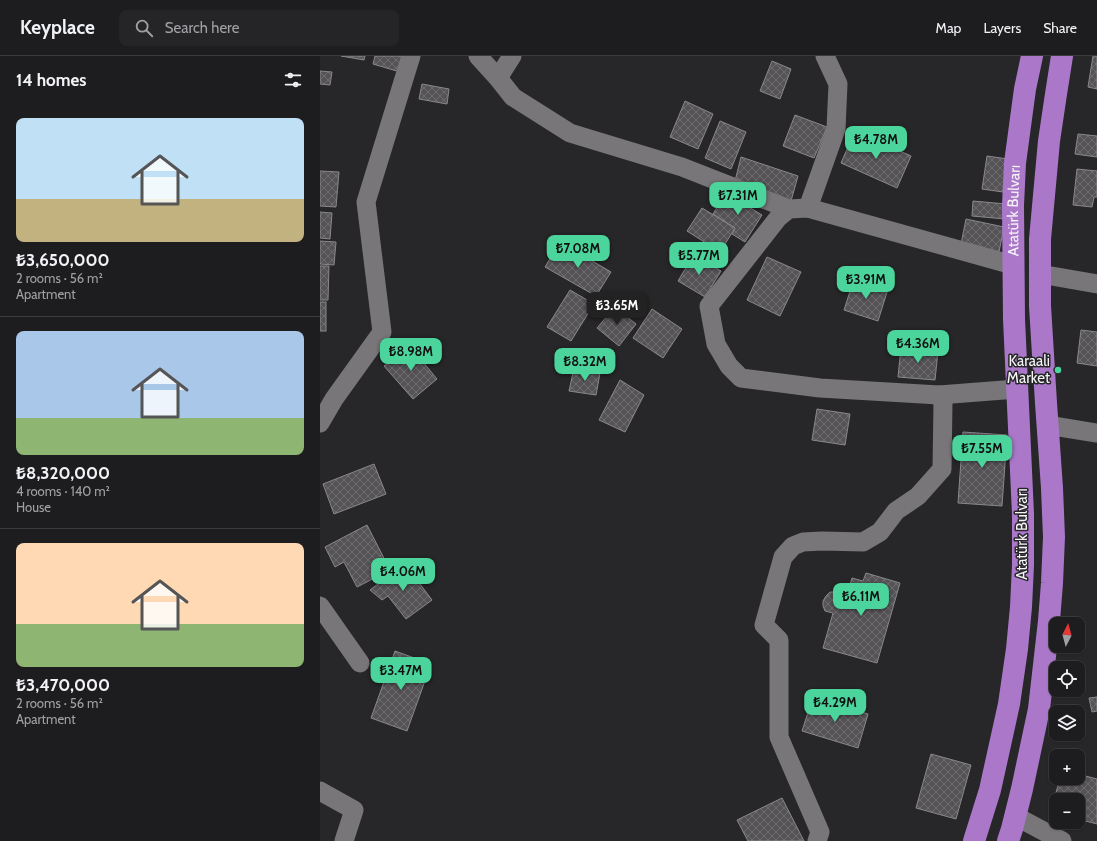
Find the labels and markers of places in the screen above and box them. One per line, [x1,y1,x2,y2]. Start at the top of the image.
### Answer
pin: ₺4.78M [843,126,909,160]
pin: ₺7.31M [705,182,771,216]
pin: ₺7.08M [545,235,611,269]
pin: ₺5.77M [666,242,732,276]
pin: ₺3.91M [833,266,899,300]
pin: ₺3.65M [584,292,650,326]
pin: ₺4.36M [885,330,951,364]
pin: ₺8.98M [378,338,444,372]
pin: ₺8.32M [552,348,618,382]
place label: Karaali Market [1007,352,1050,387]
marker: Karaali Market [1053,365,1063,375]
pin: ₺7.55M [949,435,1015,469]
pin: ₺4.06M [370,558,436,592]
pin: ₺6.11M [828,583,894,617]
pin: ₺3.47M [368,657,434,691]
pin: ₺4.29M [802,689,868,723]

